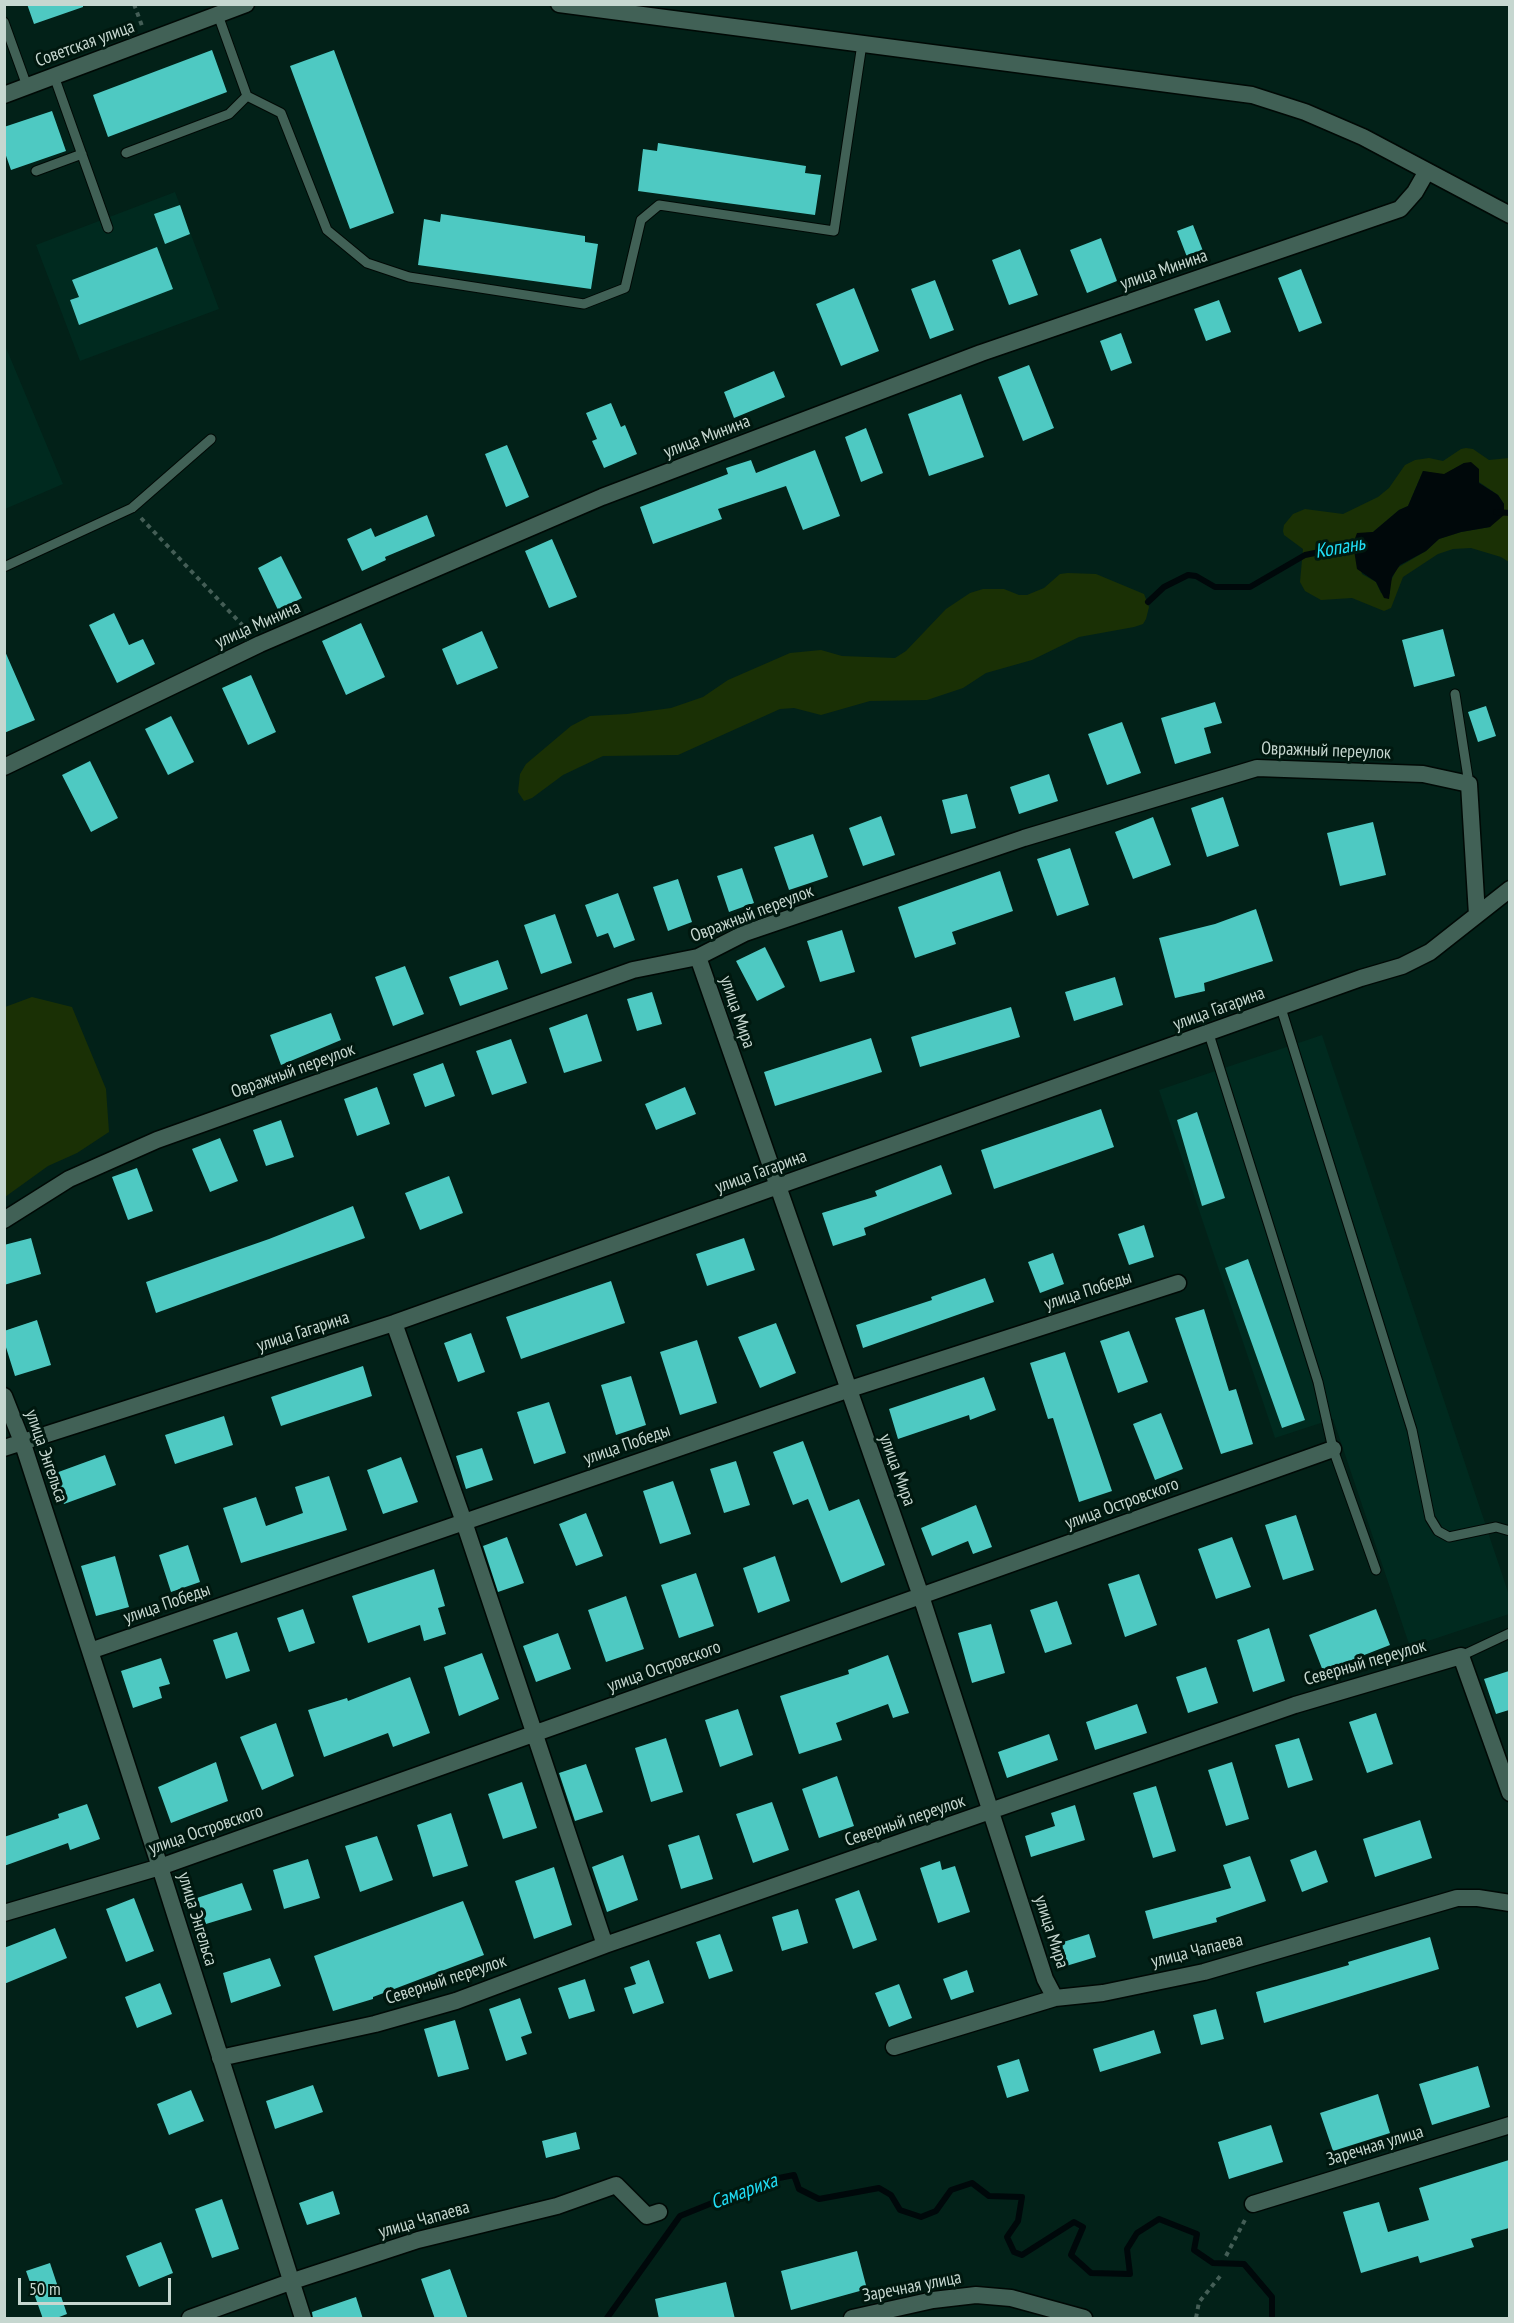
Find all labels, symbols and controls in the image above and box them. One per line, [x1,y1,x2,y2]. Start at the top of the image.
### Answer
street label: Советская улица [32,16,138,72]
street label: улица Минина [1118,245,1210,295]
street label: улица Минина [661,411,753,463]
water label: Копань [1313,532,1367,564]
street label: улица Минина [212,597,304,653]
street label: Овражный переулок [1261,738,1391,764]
street label: Овражный переулок [688,881,816,947]
street label: улица Мира [715,973,759,1051]
street label: улица Гагарина [1170,982,1268,1036]
street label: Овражный переулок [228,1039,358,1103]
street label: улица Гагарина [712,1145,810,1199]
street label: улица Победы [1042,1267,1134,1315]
street label: улица Гагарина [254,1307,352,1357]
street label: улица Энгельса [20,1407,72,1505]
street label: улица Победы [581,1420,673,1470]
street label: улица Мира [874,1431,920,1509]
street label: улица Островского [1062,1473,1182,1535]
street label: улица Победы [121,1579,213,1629]
street label: Северный переулок [1302,1635,1428,1691]
street label: улица Островского [604,1636,724,1698]
street label: Северный переулок [842,1790,968,1852]
street label: улица Островского [146,1800,266,1860]
street label: улица Энгельса [173,1870,221,1968]
street label: улица Мира [1029,1893,1073,1971]
street label: улица Чапаева [1149,1929,1245,1973]
street label: Северный переулок [383,1950,509,2010]
street label: Заречная улица [1324,2121,1426,2171]
water label: Самариха [707,2169,781,2215]
street label: улица Чапаева [376,2197,472,2243]
scale bar [21,2266,174,2304]
street label: Заречная улица [861,2267,963,2307]
text: 50 m [29,2277,61,2300]

